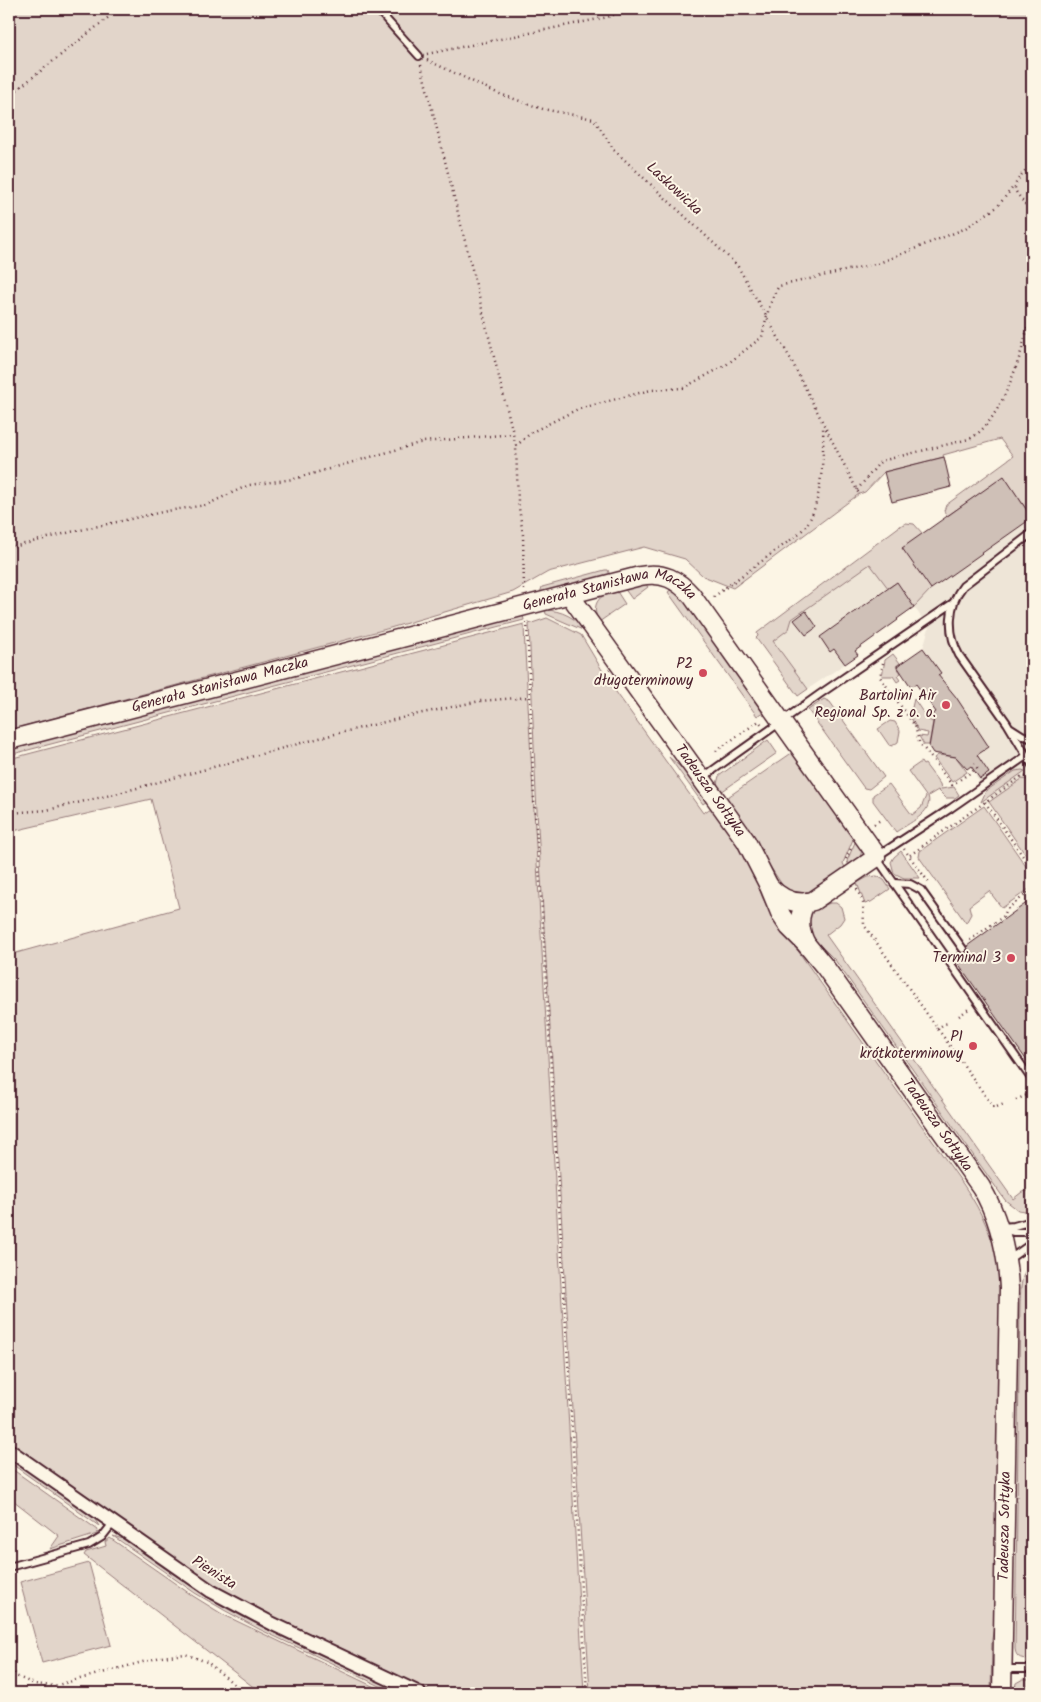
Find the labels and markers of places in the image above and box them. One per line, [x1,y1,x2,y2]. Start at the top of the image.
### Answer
place label: P2 długoterminowy [594,652,694,693]
marker: P2 długoterminowy [697,667,709,679]
place label: Bartolini Air Regional Sp. z o. o. [814,684,937,725]
marker: Bartolini Air Regional Sp. z o. o. [940,699,952,711]
place label: Terminal 3 [932,946,1001,970]
marker: Terminal 3 [1005,952,1017,964]
place label: P1 krótkoterminowy [860,1025,964,1066]
marker: P1 krótkoterminowy [967,1040,979,1052]

